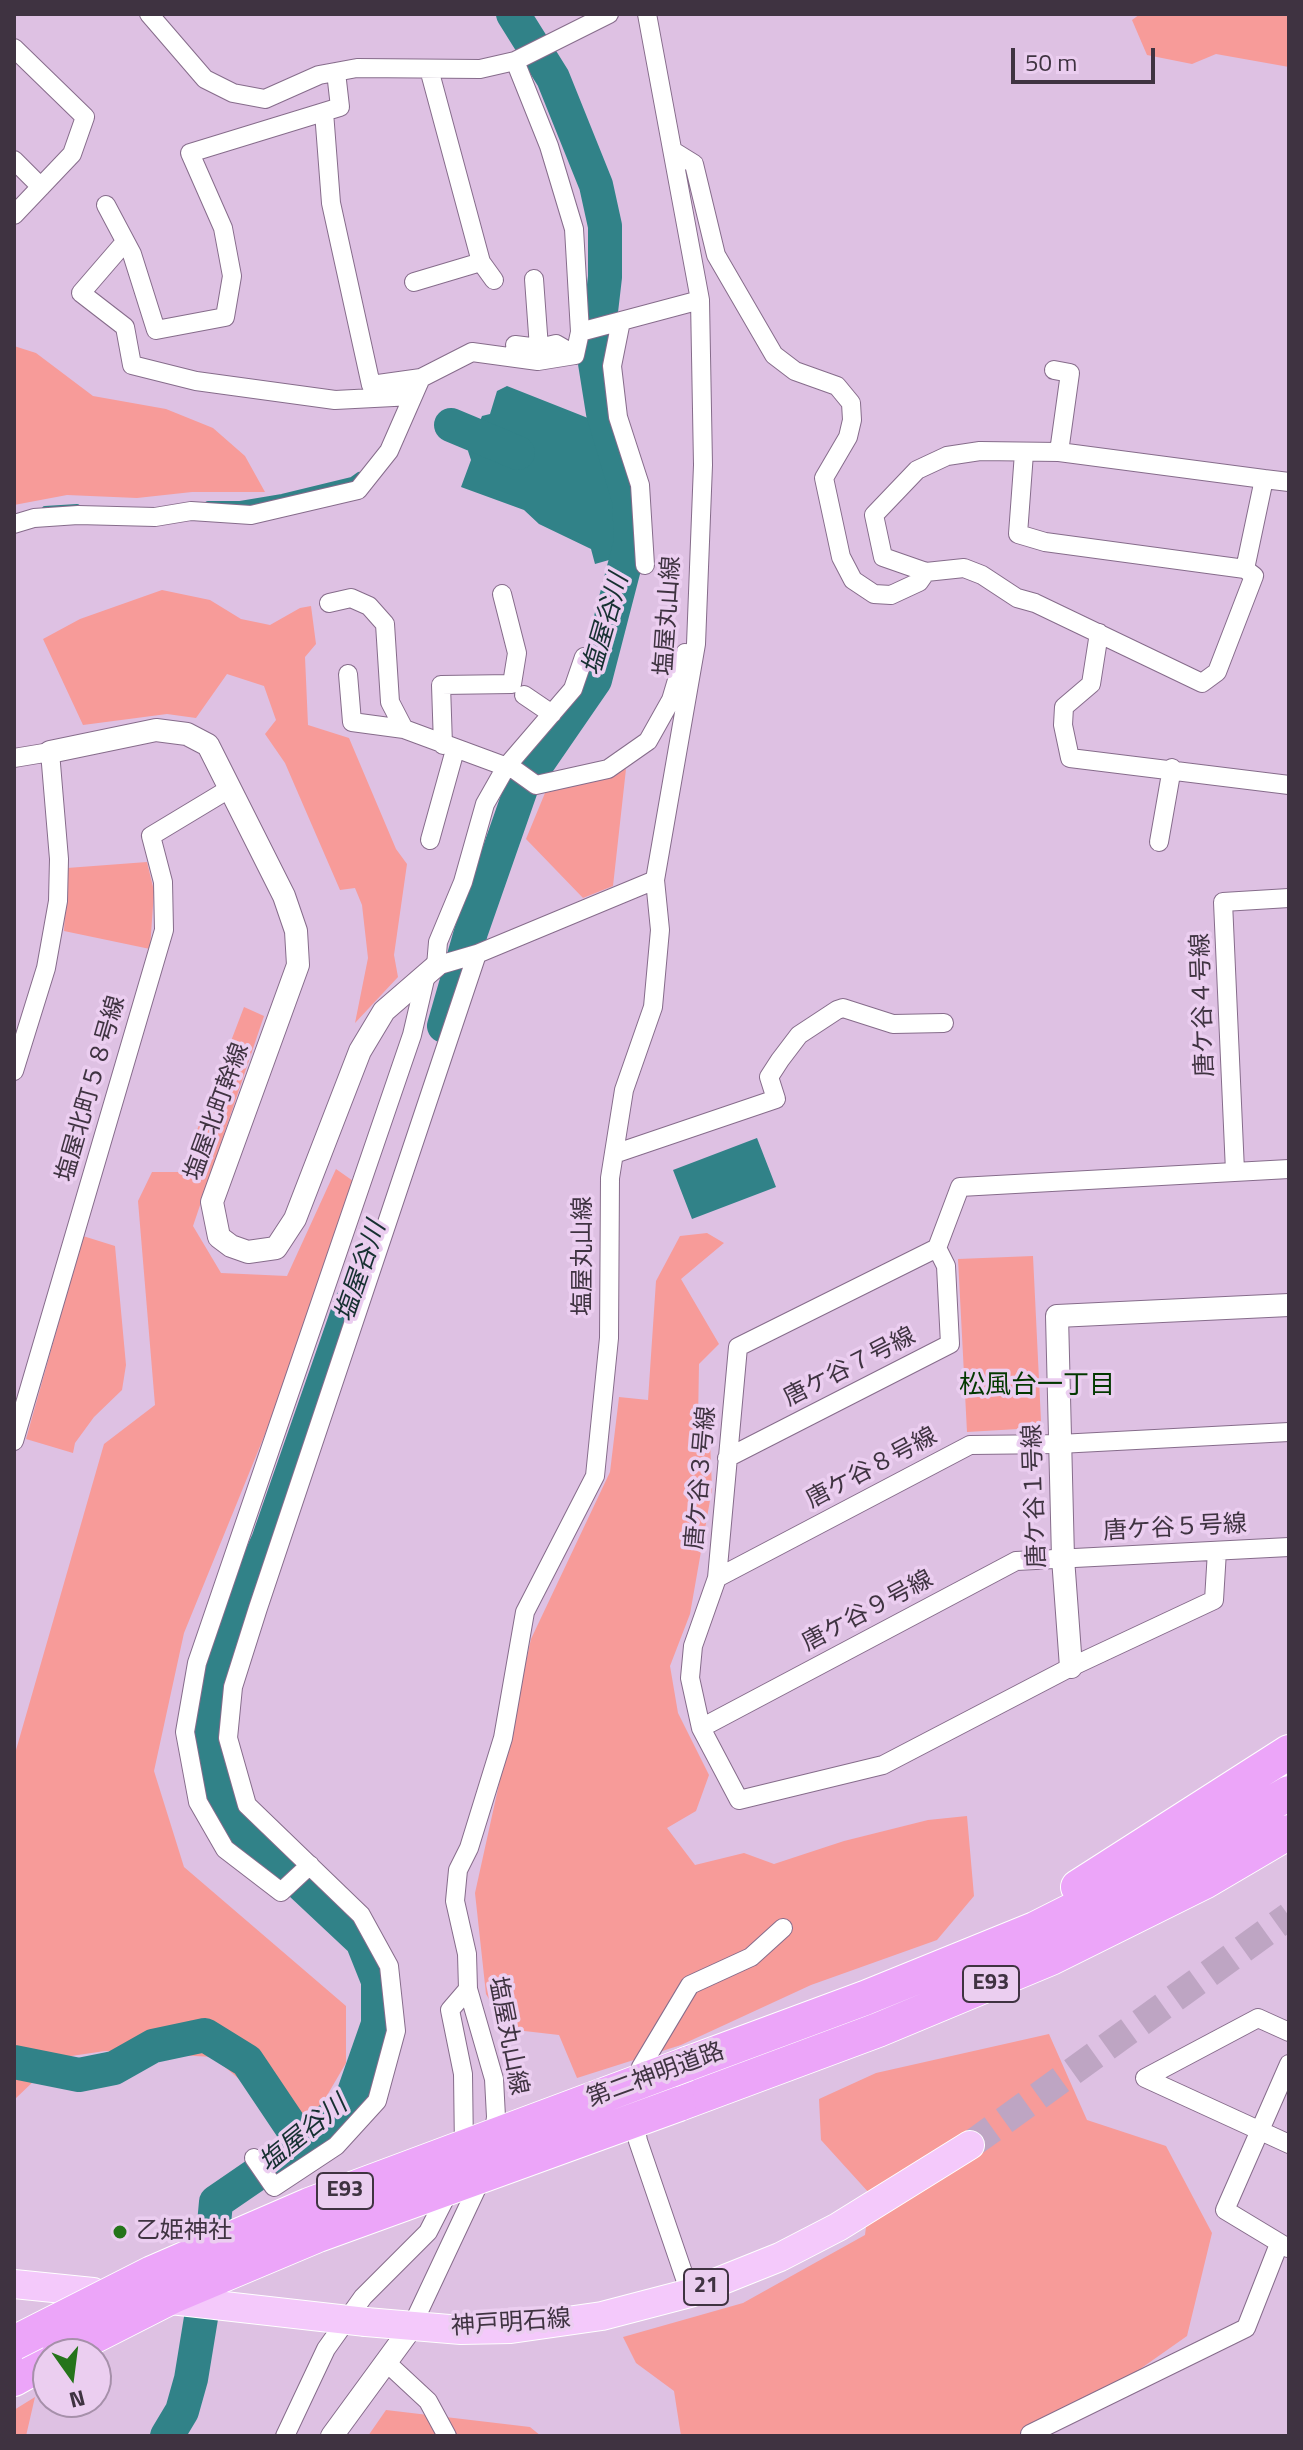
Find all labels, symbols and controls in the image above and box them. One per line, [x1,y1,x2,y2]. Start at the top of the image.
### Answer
scale bar [1015,32,1159,82]
text: 50 m [1025,44,1077,80]
street label: 塩屋丸山線 [650,555,688,677]
water label: 塩屋谷川 [578,571,636,679]
street label: 唐ケ谷４号線 [1187,933,1221,1077]
street label: 塩屋北町５８号線 [52,993,132,1185]
street label: 塩屋北町幹線 [180,1039,256,1185]
street label: 塩屋丸山線 [570,1196,598,1316]
water label: 塩屋谷川 [330,1218,394,1326]
street label: 唐ケ谷７号線 [779,1322,921,1414]
district label: 松風台一丁目 [959,1371,1115,1403]
street label: 唐ケ谷３号線 [681,1405,723,1551]
street label: 唐ケ谷８号線 [802,1422,942,1516]
street label: 唐ケ谷１号線 [1019,1424,1053,1568]
street label: 唐ケ谷５号線 [1102,1511,1248,1547]
street label: 唐ケ谷９号線 [798,1565,938,1659]
road number: E93 [963,1966,1019,2002]
street label: 塩屋丸山線 [481,1974,533,2098]
street label: 第二神明道路 [583,2038,729,2114]
water label: 塩屋谷川 [254,2090,354,2180]
road number: E93 [317,2173,373,2209]
place label: 乙姫神社 [136,2218,232,2246]
marker: 乙姫神社 [111,2223,129,2241]
road number: 21 [684,2269,728,2305]
street label: 神戸明石線 [450,2305,572,2343]
north arrow [32,2338,112,2418]
text: N [66,2381,89,2418]

